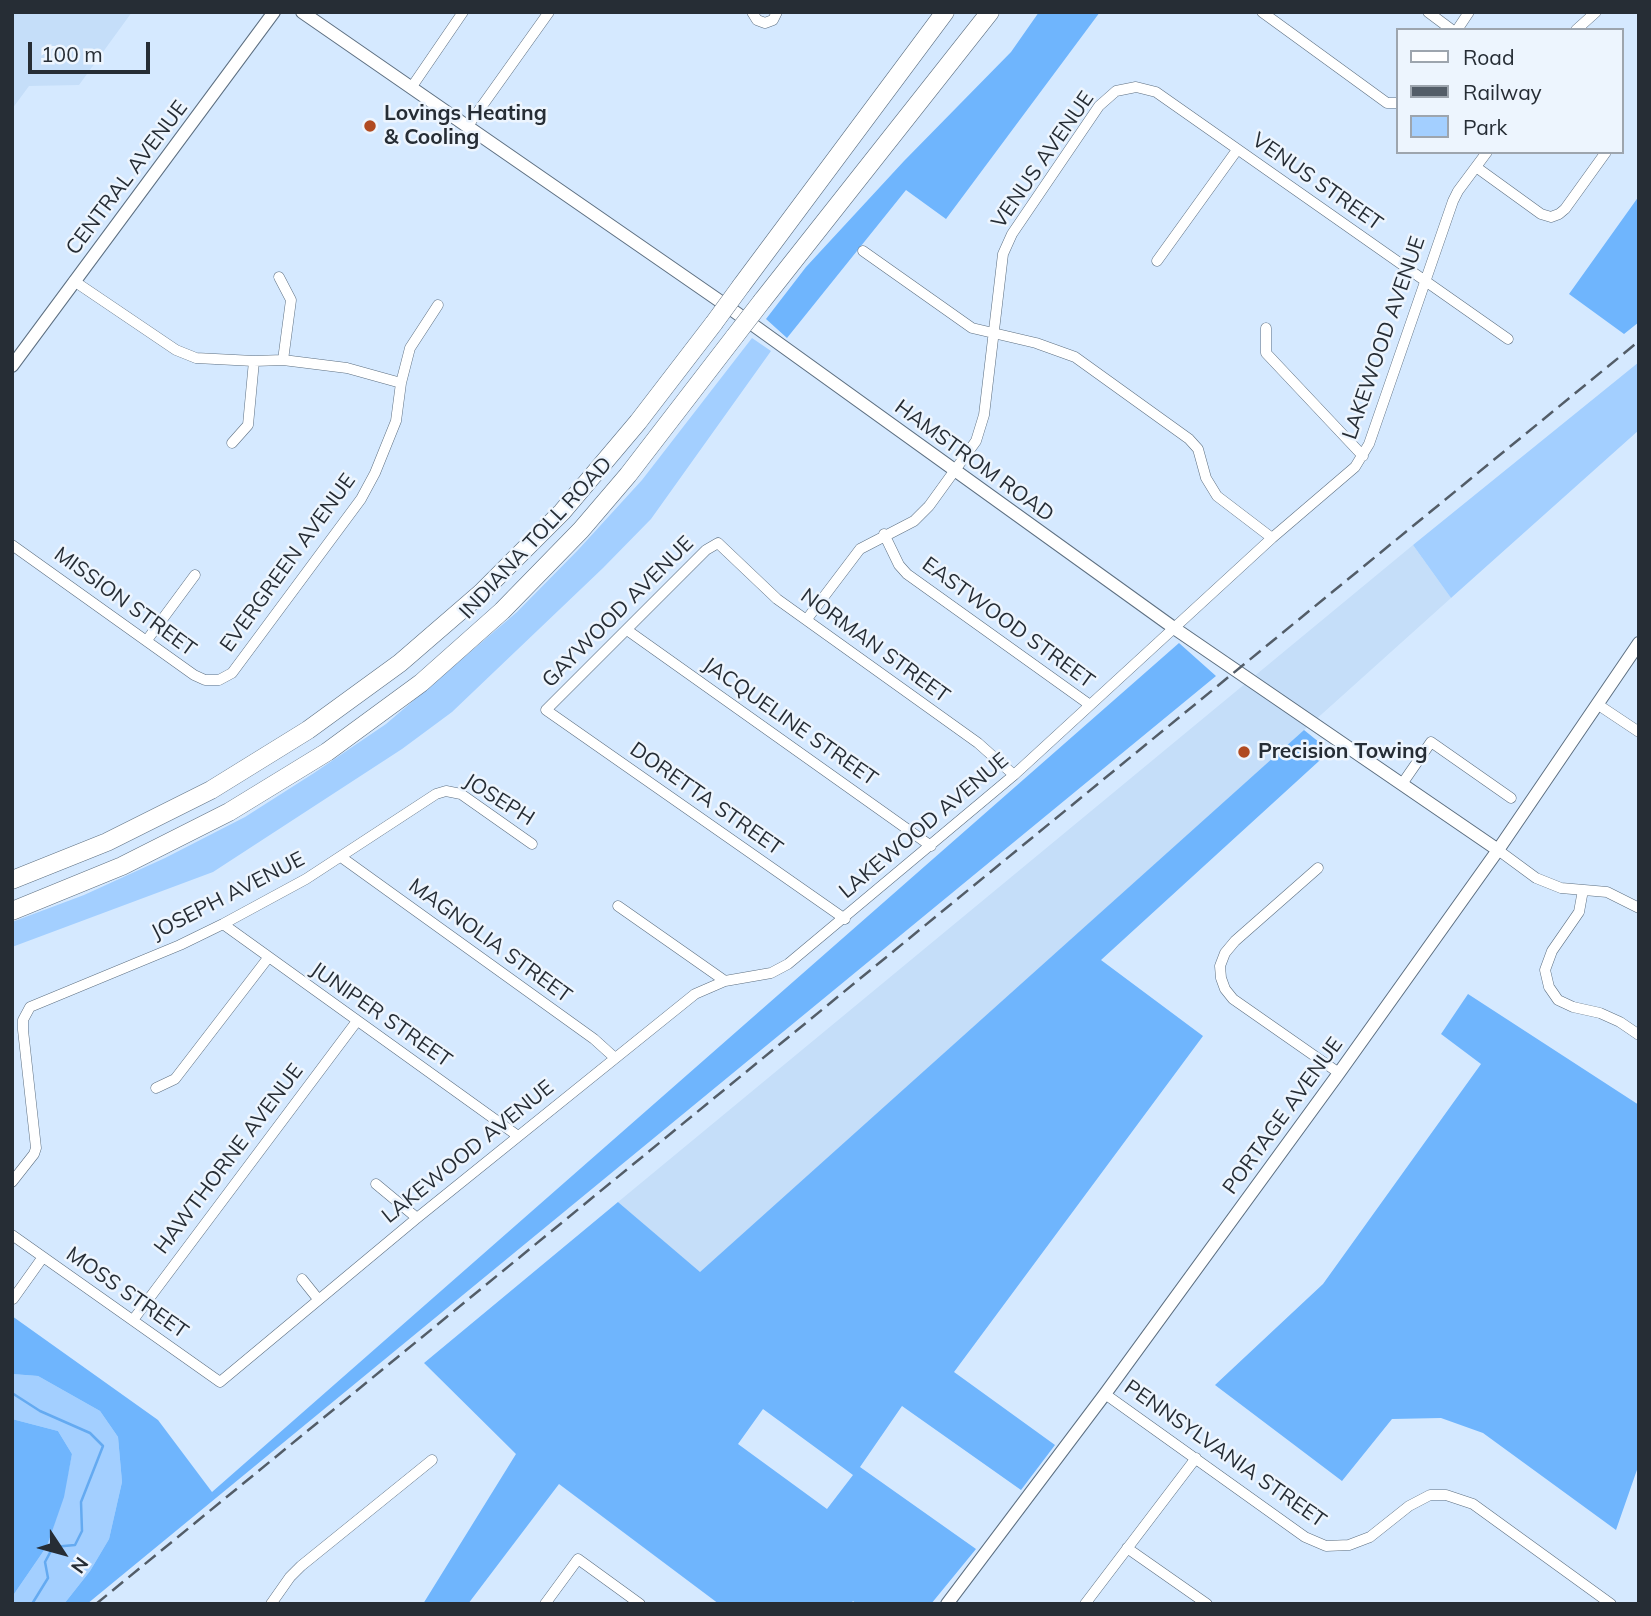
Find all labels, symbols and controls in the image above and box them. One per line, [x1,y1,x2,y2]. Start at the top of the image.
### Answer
scale bar [32,28,154,72]
legend [1396,28,1623,154]
text: 100 m [41,41,103,67]
text: Road [1463,44,1514,70]
text: Railway [1463,79,1542,105]
street label: VENUS AVENUE [986,87,1100,233]
street label: CENTRAL AVENUE [61,96,193,260]
place label: Lovings Heating & Cooling [384,101,547,151]
text: Park [1463,114,1507,140]
marker: Lovings Heating & Cooling [362,118,378,134]
street label: VENUS STREET [1247,128,1387,236]
street label: LAKEWOOD AVENUE [1337,233,1431,443]
street label: HAMSTROM ROAD [889,395,1059,527]
street label: INDIANA TOLL ROAD [454,452,618,624]
street label: EVERGREEN AVENUE [215,469,361,657]
street label: GAYWOOD AVENUE [537,531,699,693]
street label: MISSION STREET [49,542,201,662]
street label: EASTWOOD STREET [917,552,1099,694]
street label: NORMAN STREET [796,583,954,709]
street label: JACQUELINE STREET [698,652,882,792]
street label: DORETTA STREET [625,737,787,861]
place label: Precision Towing [1258,739,1428,765]
marker: Precision Towing [1236,744,1252,760]
street label: LAKEWOOD AVENUE [834,748,1014,904]
street label: JOSEPH [459,769,539,831]
street label: JOSEPH AVENUE [147,847,309,945]
street label: MAGNOLIA STREET [404,873,576,1009]
street label: JUNIPER STREET [306,957,456,1073]
street label: PORTAGE AVENUE [1218,1033,1348,1199]
street label: HAWTHORNE AVENUE [149,1059,309,1259]
street label: LAKEWOOD AVENUE [377,1075,559,1229]
street label: MOSS STREET [61,1242,193,1344]
street label: PENNSYLVANIA STREET [1119,1375,1331,1533]
north arrow [28,1518,98,1588]
text: N [66,1552,94,1578]

